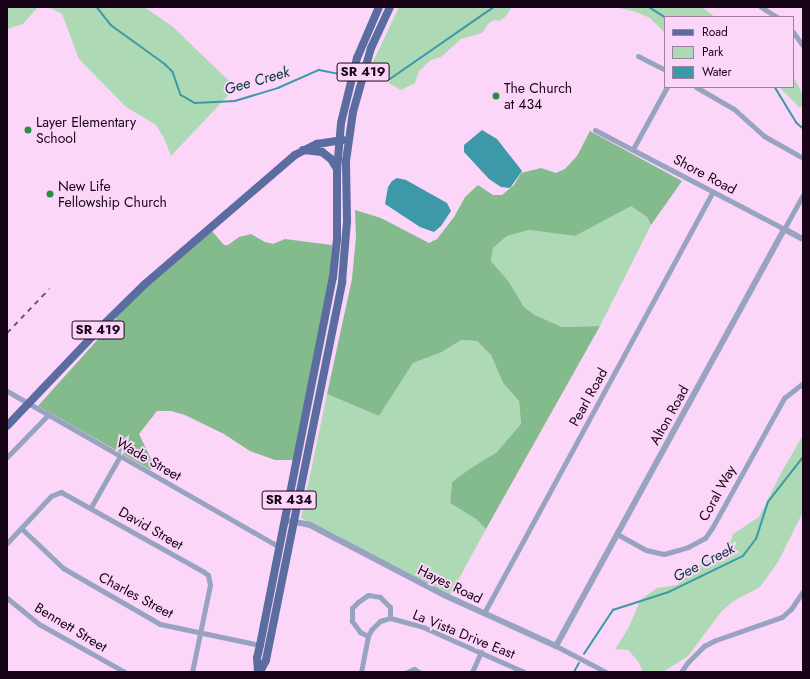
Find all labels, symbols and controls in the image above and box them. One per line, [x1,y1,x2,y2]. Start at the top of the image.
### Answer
legend [664,16,794,88]
text: Road [702,23,728,41]
text: Park [702,43,723,61]
road number: SR 419 [336,61,390,83]
water label: Gee Creek [222,63,292,99]
text: Water [702,63,732,81]
place label: The Church at 434 [504,80,572,112]
marker: The Church at 434 [491,91,501,101]
place label: Layer Elementary School [36,114,136,146]
marker: Layer Elementary School [23,125,33,135]
street label: Shore Road [671,150,739,198]
place label: New Life Fellowship Church [58,178,167,210]
marker: New Life Fellowship Church [45,189,55,199]
road number: SR 419 [71,319,125,341]
street label: Pearl Road [565,365,611,429]
street label: Alton Road [646,382,692,448]
street label: Wade Street [114,434,184,484]
street label: Coral Way [695,462,739,524]
road number: SR 434 [261,489,317,511]
street label: David Street [116,503,186,553]
water label: Gee Creek [670,540,738,586]
street label: Hayes Road [415,561,485,607]
street label: Charles Street [96,568,176,622]
street label: Bennett Street [32,599,110,655]
street label: La Vista Drive East [410,606,518,662]

